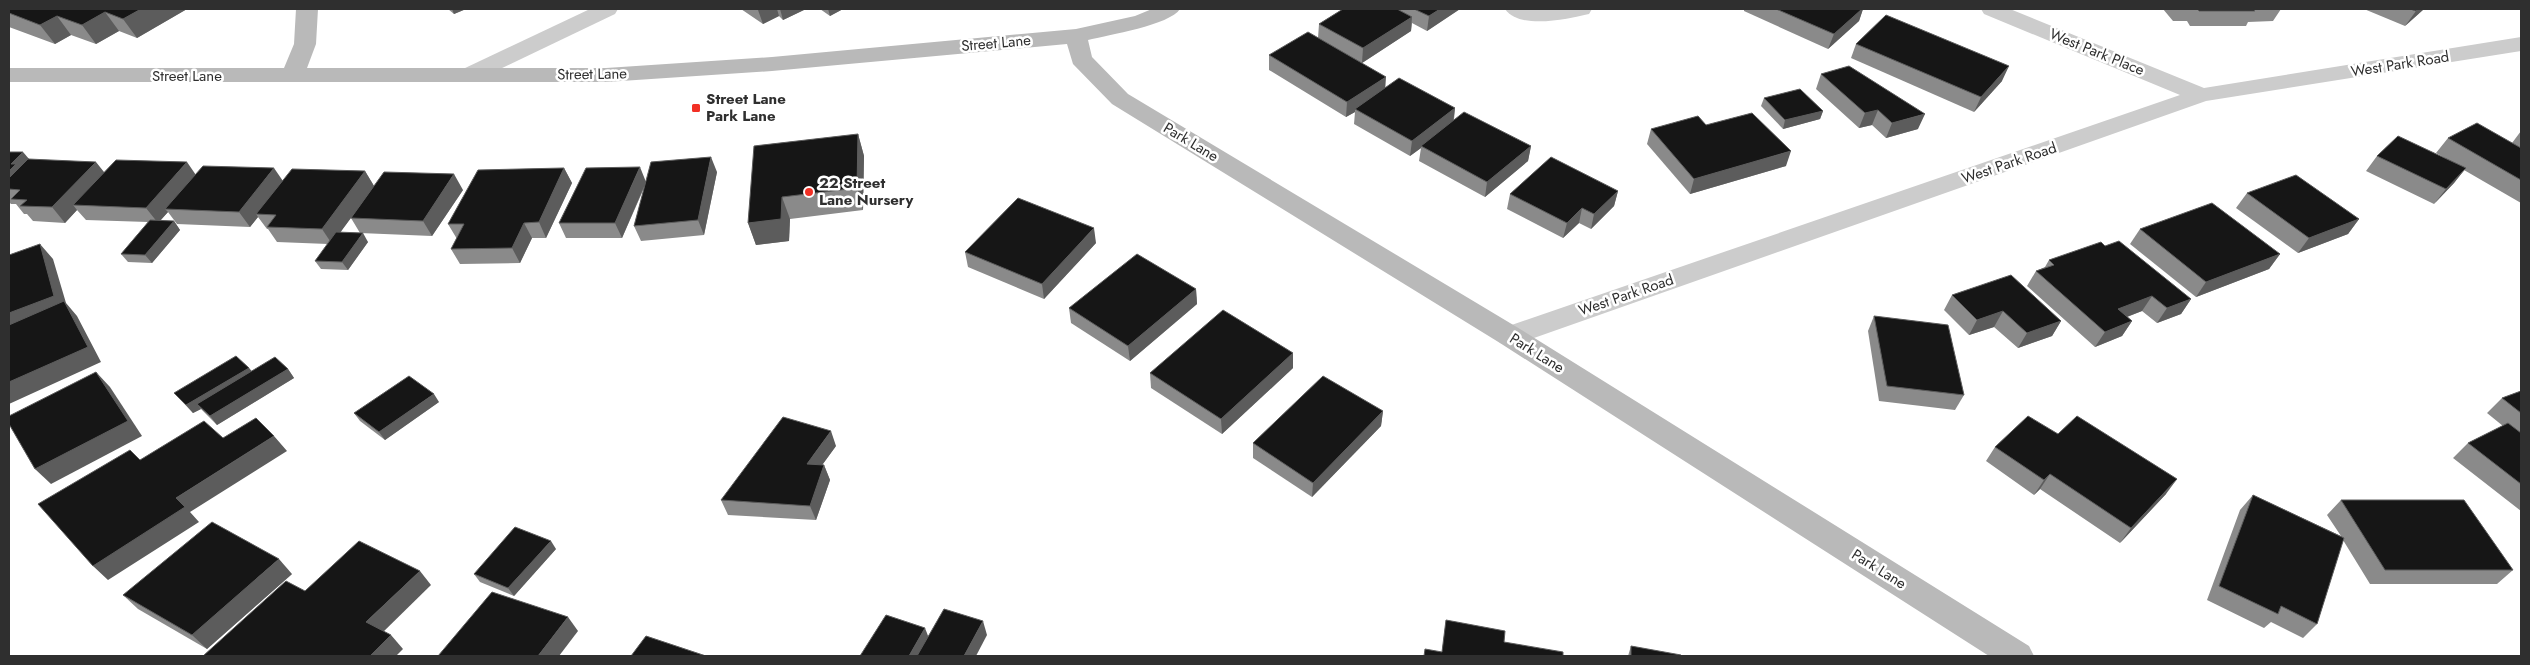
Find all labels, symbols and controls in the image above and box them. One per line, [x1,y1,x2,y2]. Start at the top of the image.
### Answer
street label: West Park Place [2046,23,2148,81]
street label: Street Lane [960,29,1032,57]
street label: West Park Road [2349,45,2451,83]
street label: Street Lane [557,62,627,86]
street label: Street Lane [152,65,222,87]
place label: Street Lane Park Lane [706,88,786,127]
marker: Street Lane Park Lane [690,102,702,114]
street label: Park Lane [1159,117,1223,167]
street label: West Park Road [1959,136,2059,190]
place label: 22 Street Lane Nursery [819,172,913,211]
marker: 22 Street Lane Nursery [803,186,815,198]
street label: West Park Road [1576,268,1676,322]
street label: Park Lane [1505,328,1569,379]
street label: Park Lane [1847,544,1911,595]

